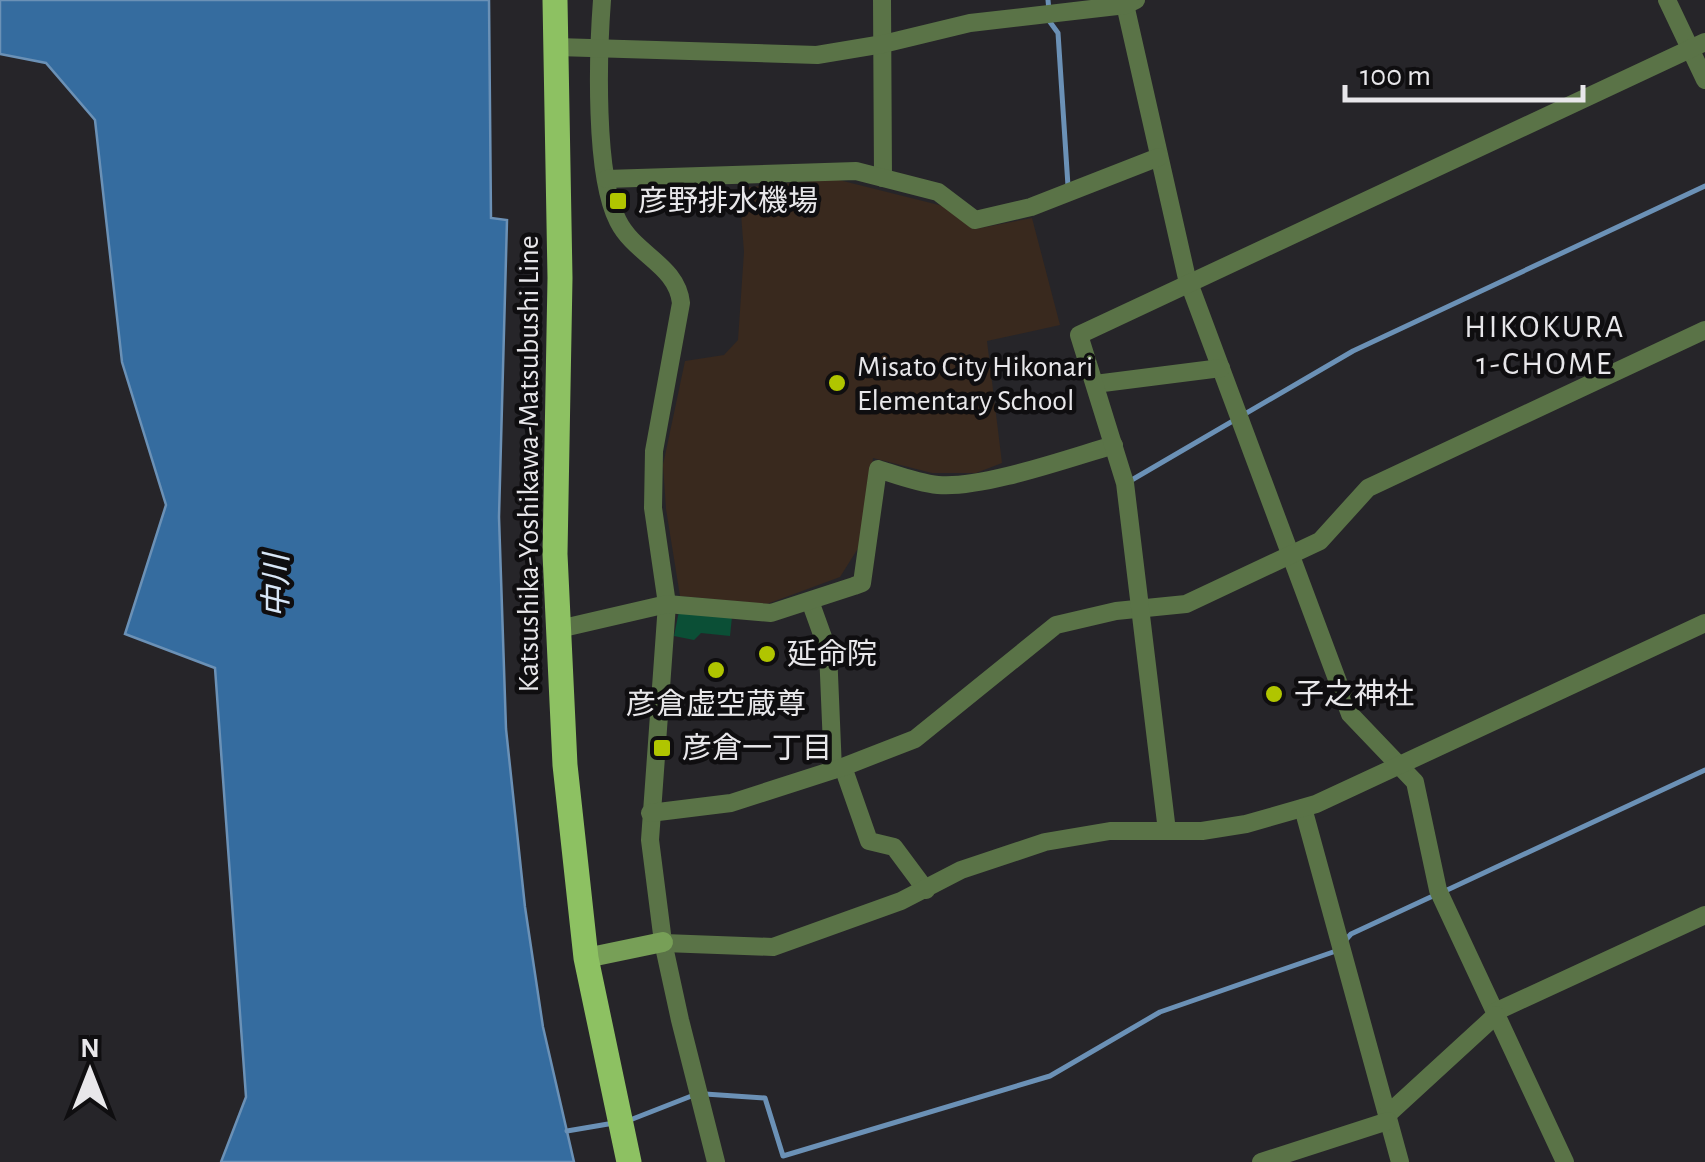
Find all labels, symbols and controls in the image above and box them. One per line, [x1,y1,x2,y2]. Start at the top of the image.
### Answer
scale bar [1345,40,1582,102]
text: 100 m [1360,61,1431,91]
place label: 彦野排水機場 [638,185,818,217]
marker: 彦野排水機場 [607,190,629,212]
street label: Katsushika-Yoshikawa-Matsubushi Line [514,235,544,693]
district label: HIKOKURA 1-CHOME [1464,311,1626,380]
place label: Misato City Hikonari Elementary School [857,352,1093,416]
marker: Misato City Hikonari Elementary School [826,372,848,394]
water label: 中川 [260,551,293,618]
place label: 延命院 [787,638,877,670]
marker: 延命院 [756,643,778,665]
marker: 彦倉虚空蔵尊 [705,659,727,681]
place label: 子之神社 [1294,678,1414,710]
marker: 子之神社 [1263,683,1285,705]
place label: 彦倉虚空蔵尊 [626,688,806,720]
place label: 彦倉一丁目 [682,732,832,764]
marker: 彦倉一丁目 [651,737,673,759]
north arrow [40,1022,140,1122]
text: N [80,1035,100,1063]

